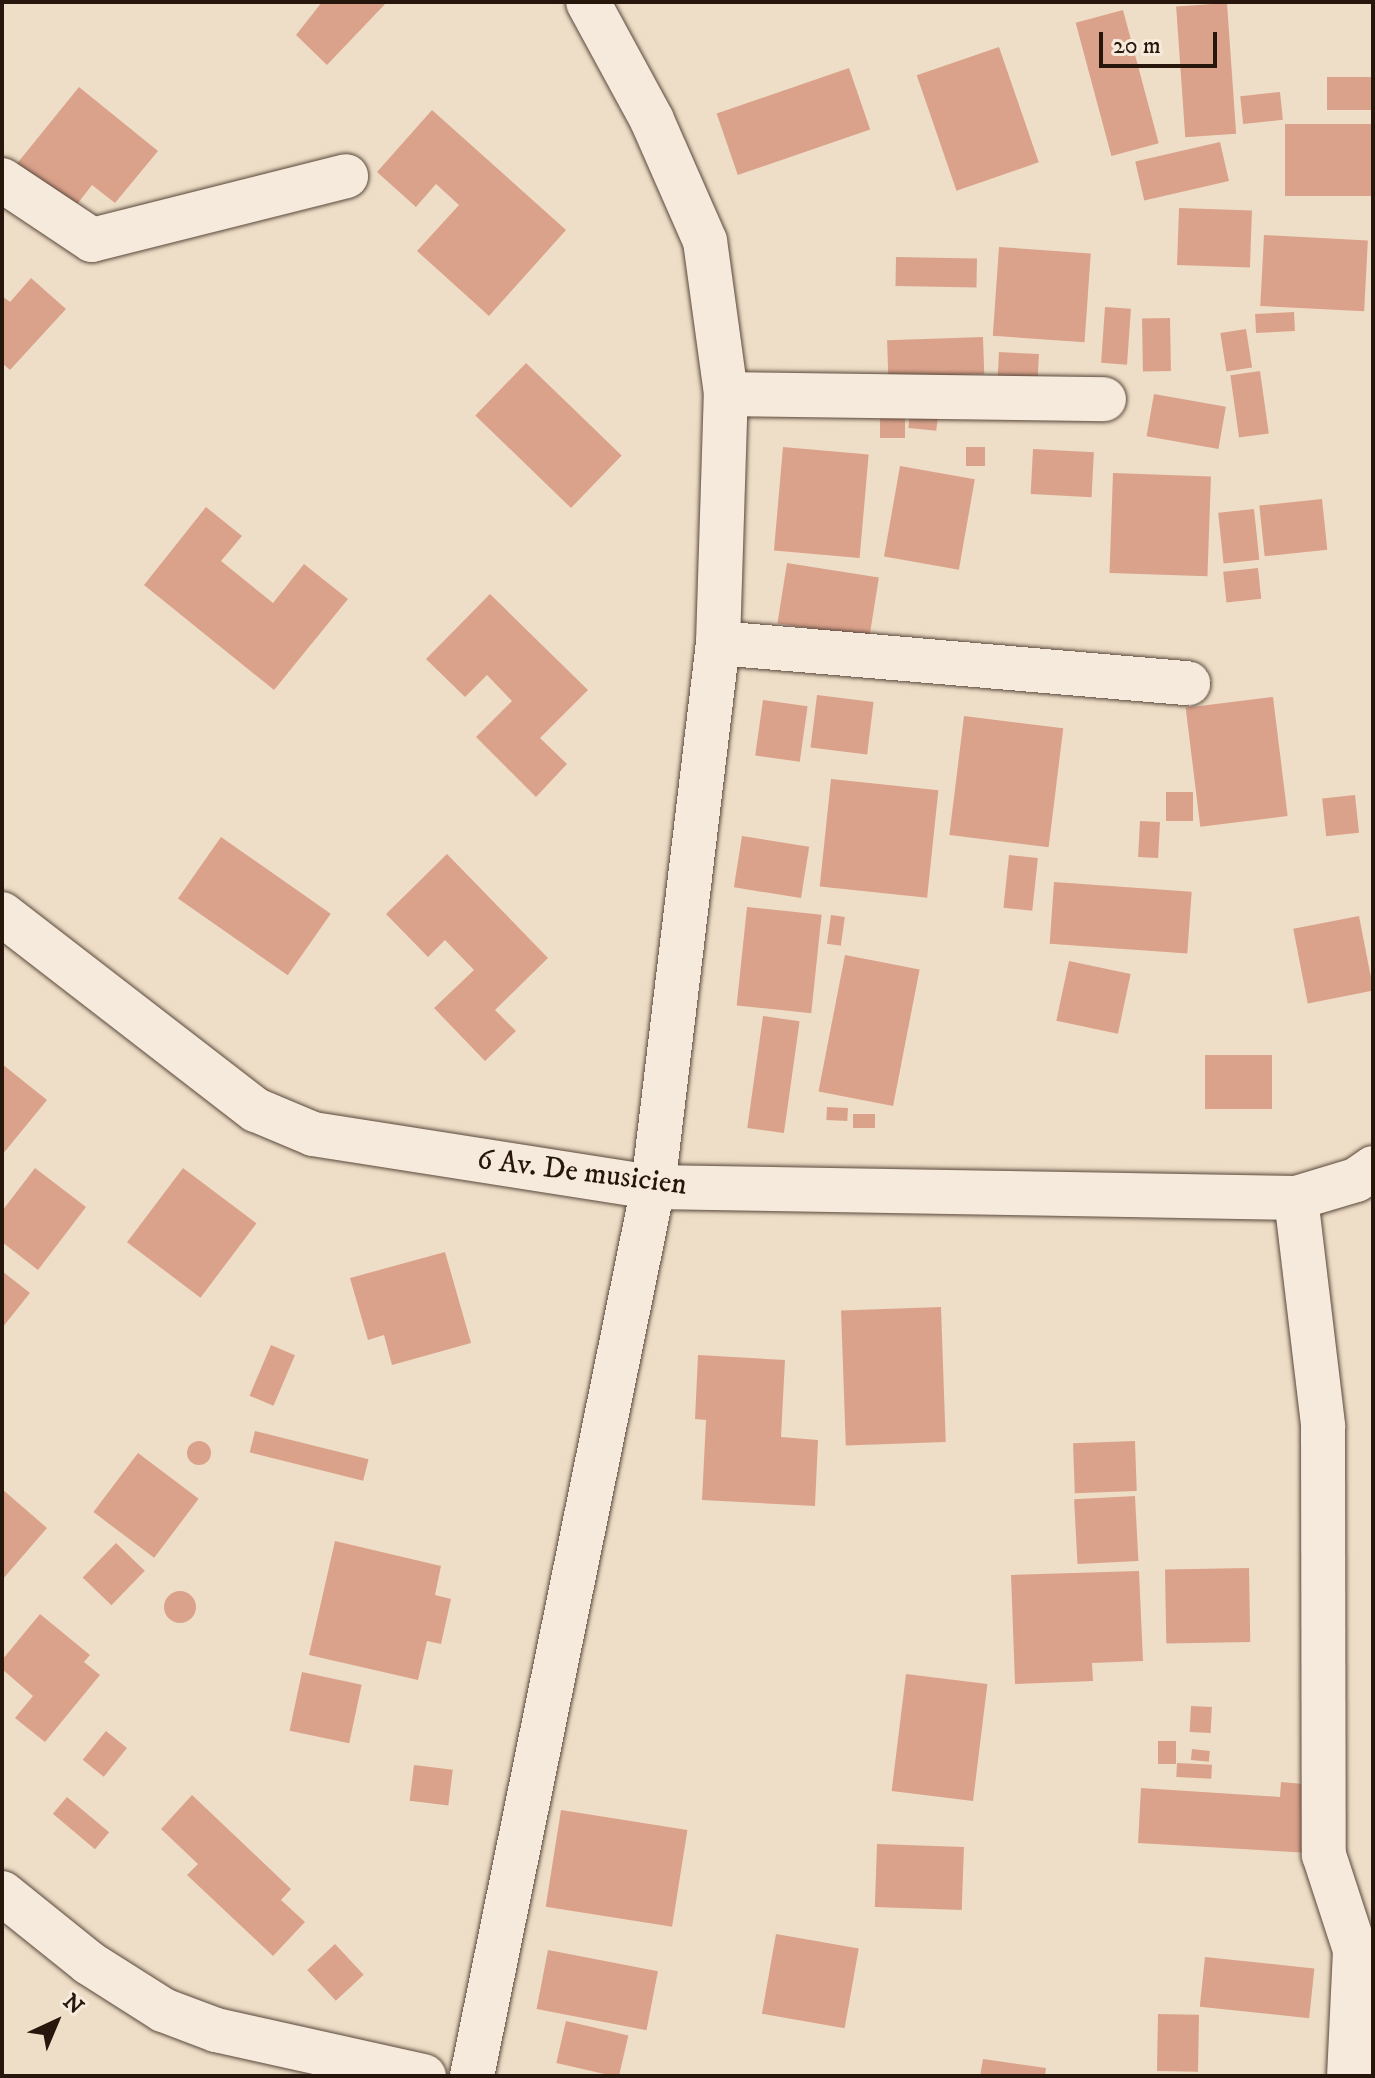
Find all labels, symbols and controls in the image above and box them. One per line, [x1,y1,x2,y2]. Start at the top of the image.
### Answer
scale bar [1103,16,1221,66]
text: 20 m [1113,31,1161,61]
street label: 6 Av. De musicien [475,1142,689,1204]
north arrow [16,1982,96,2062]
text: N [57,1988,89,2020]

